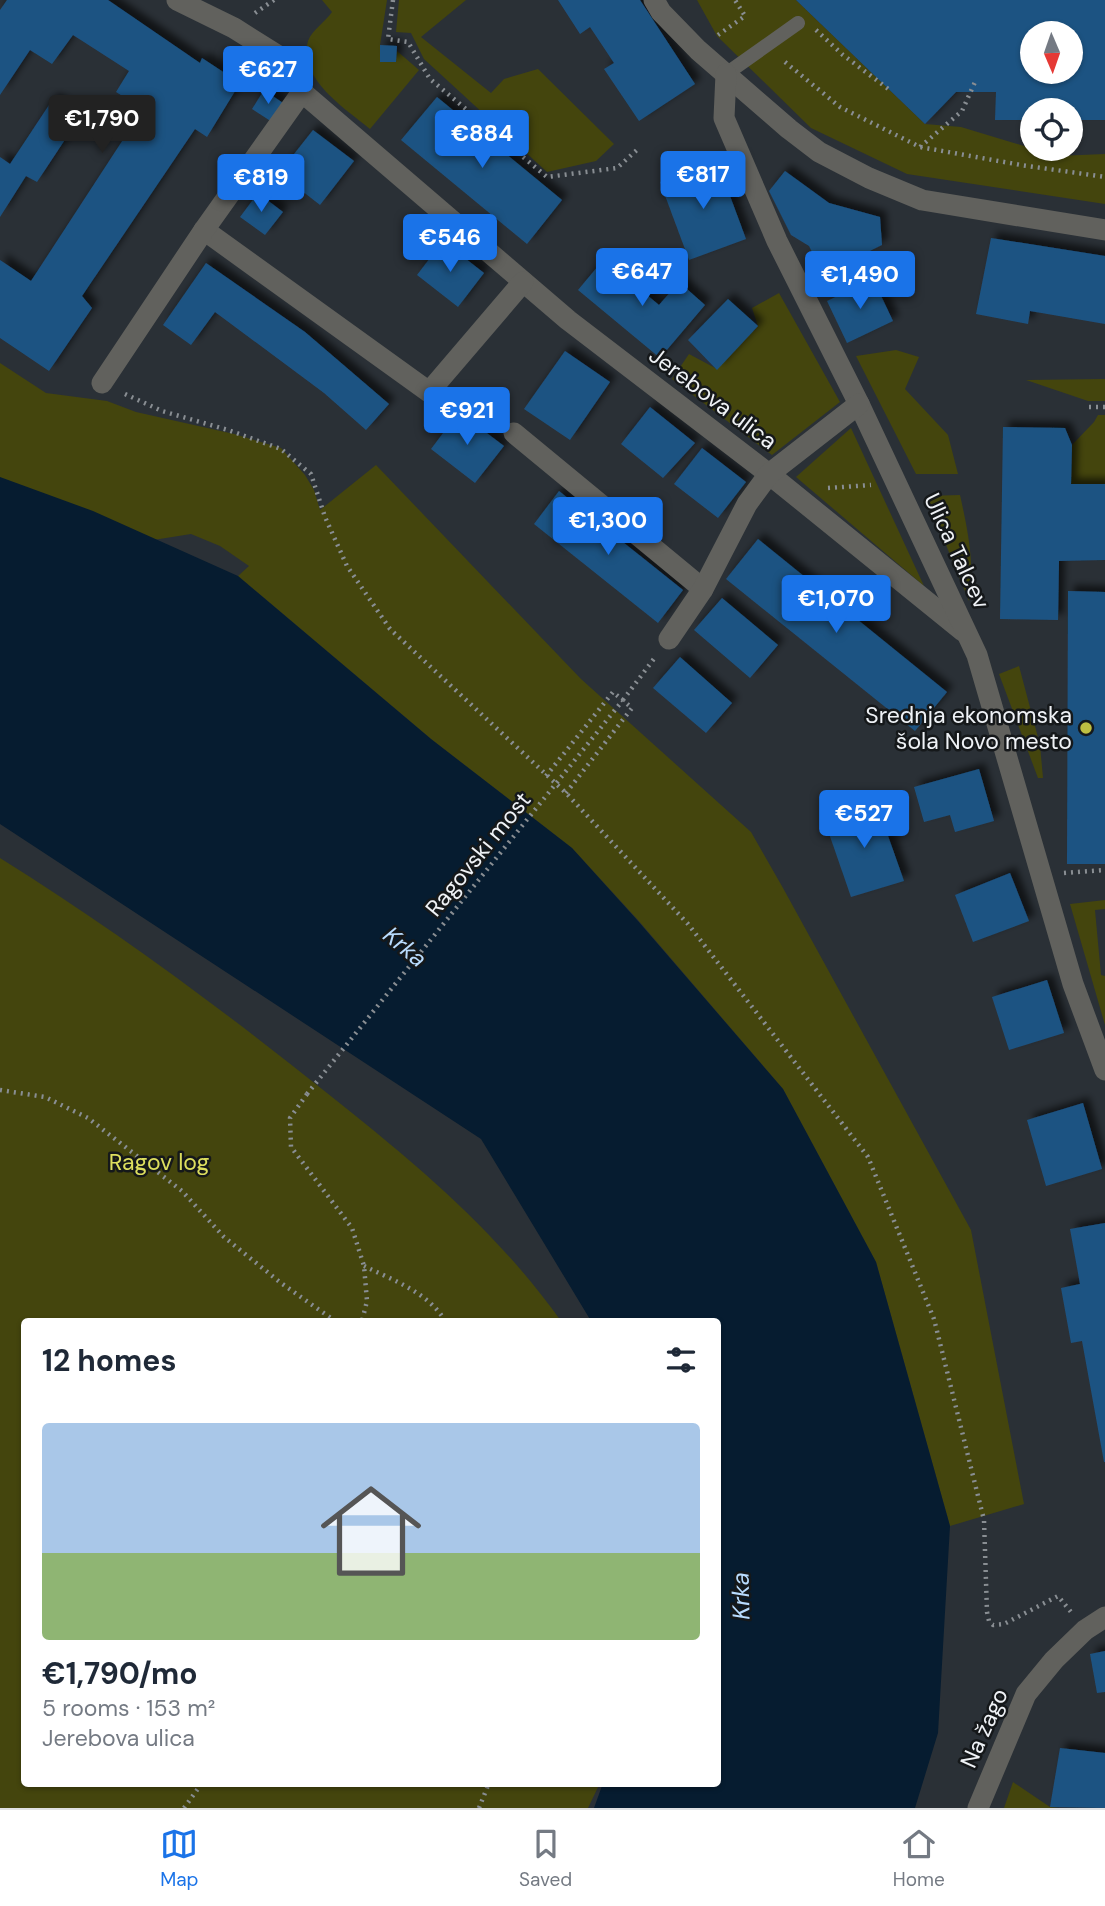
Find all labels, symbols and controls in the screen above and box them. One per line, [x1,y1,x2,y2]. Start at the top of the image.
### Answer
north arrow [1020,21,1083,84]
map controls [1020,21,1083,161]
pin: €627 [227,46,309,106]
text: €627 [239,54,297,84]
pin: €1,790 [45,96,159,155]
button: locate [1020,98,1083,161]
text: €1,790 [64,103,140,133]
pin: €884 [441,110,523,170]
text: €884 [451,118,513,148]
pin: €817 [662,152,744,211]
pin: €819 [220,154,302,214]
text: €817 [677,159,730,189]
text: €819 [233,162,289,192]
pin: €546 [409,215,491,274]
text: €546 [419,222,481,252]
pin: €647 [601,248,683,308]
pin: €1,490 [803,252,917,311]
text: €647 [612,256,672,286]
text: €1,490 [821,259,899,289]
street label: Jerebova ulica [643,340,783,456]
pin: €921 [426,388,508,447]
text: €921 [440,395,494,425]
street label: Ulica Talcev [917,488,997,614]
pin: €1,300 [551,498,665,557]
text: €1,300 [569,505,647,535]
pin: €1,070 [779,576,893,635]
text: €1,070 [798,583,874,613]
place label: Srednja ekonomska šola Novo mesto [865,700,1072,756]
marker: Srednja ekonomska šola Novo mesto [1078,720,1094,736]
street label: Ragovski most [419,786,537,922]
pin: €527 [823,790,905,850]
text: €527 [835,798,893,828]
water label: Krka [377,919,434,974]
park label: Ragov log [109,1147,209,1177]
text: 12 homes [42,1341,176,1380]
icon: filters [662,1341,700,1379]
icon: home [308,1468,434,1594]
water label: Krka [725,1572,756,1620]
text: €1,790/mo [42,1654,198,1693]
street label: Na žago [953,1684,1015,1772]
text: 5 rooms · 153 m² [42,1693,215,1723]
text: Jerebova ulica [42,1723,195,1753]
tab: Map [160,1825,198,1892]
tab: Saved [519,1825,572,1892]
tab: Home [893,1825,945,1892]

